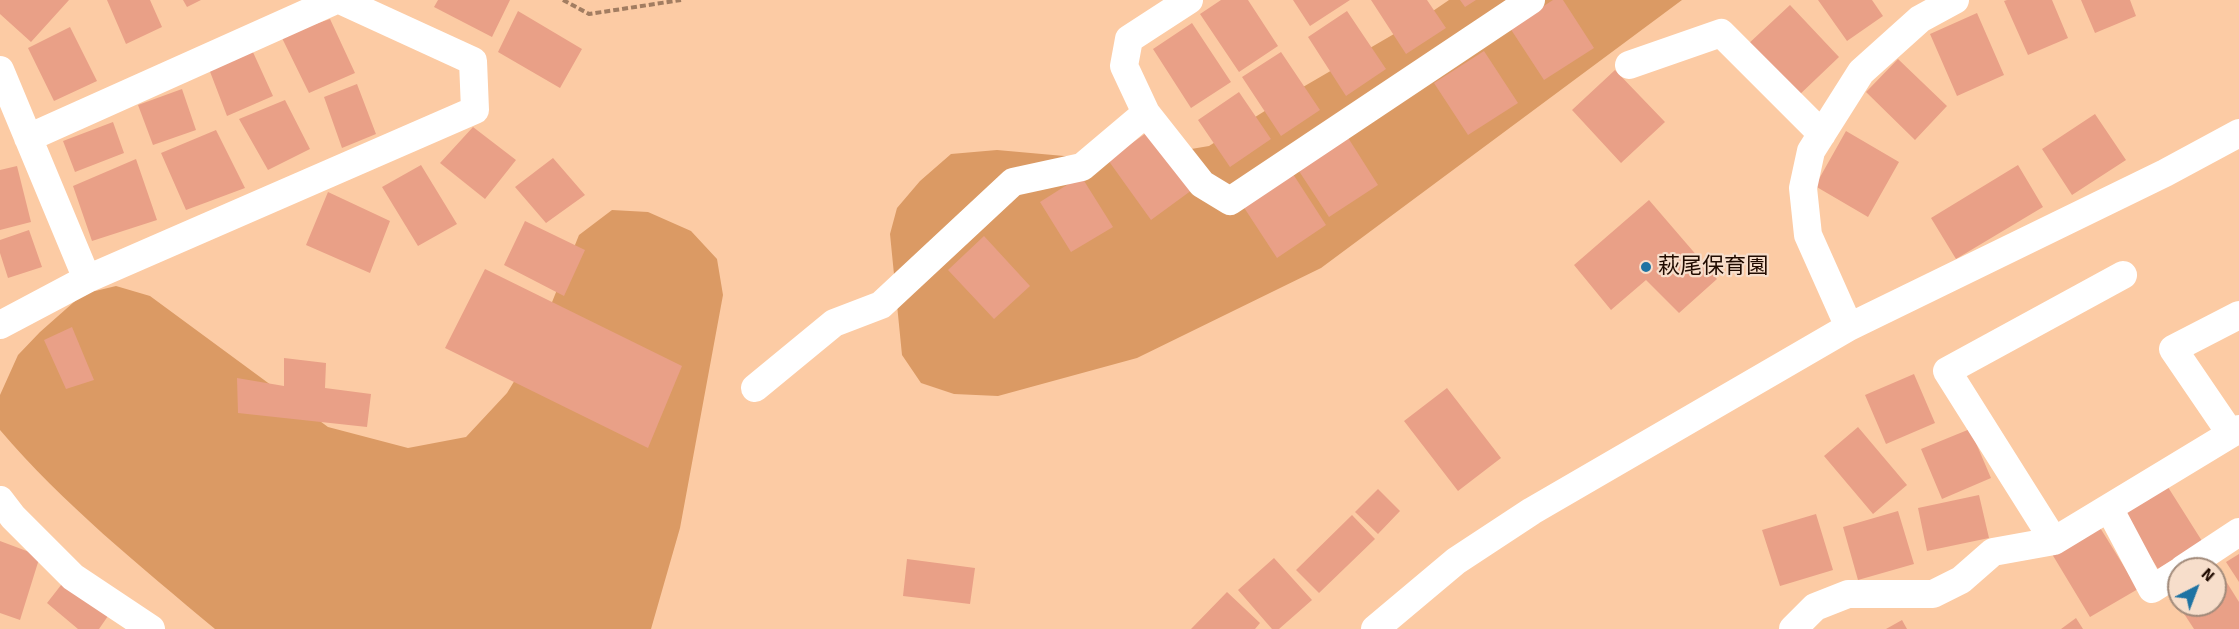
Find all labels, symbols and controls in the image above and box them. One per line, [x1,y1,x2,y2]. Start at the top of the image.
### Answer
place label: 萩尾保育園 [1658,254,1768,280]
marker: 萩尾保育園 [1639,260,1653,274]
north arrow [2167,557,2227,617]
text: N [2197,564,2219,586]

